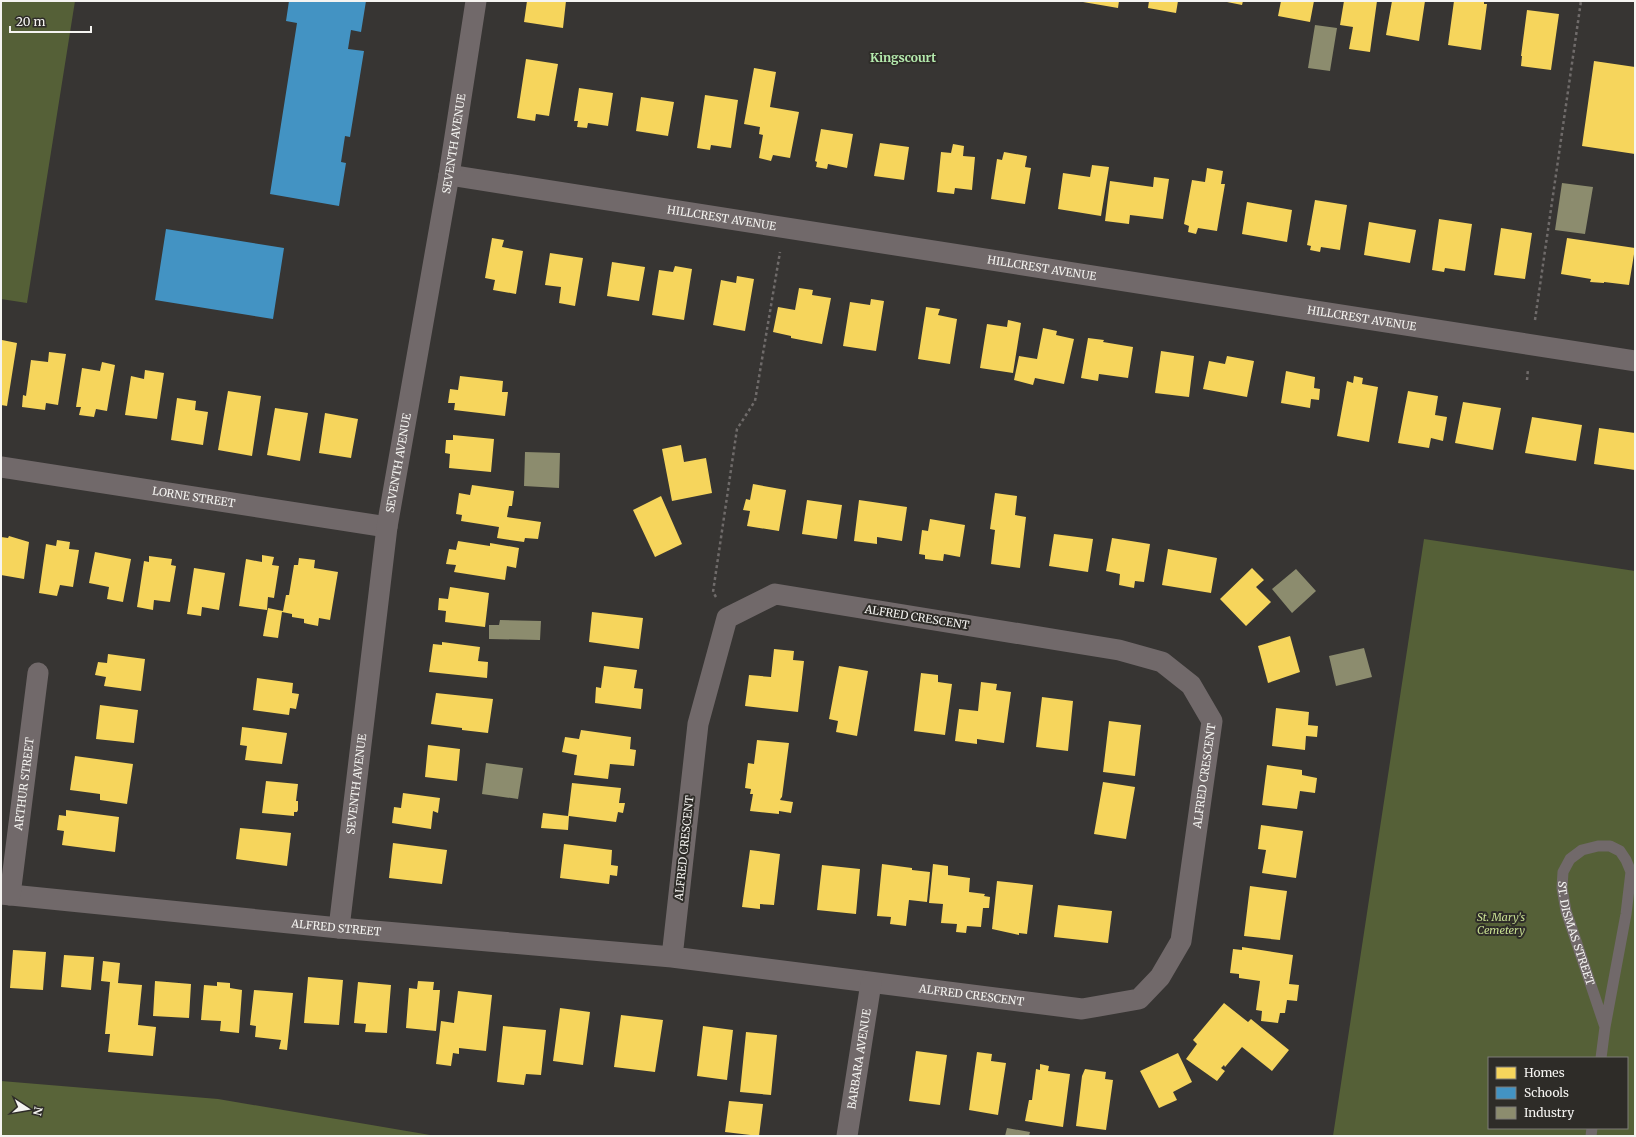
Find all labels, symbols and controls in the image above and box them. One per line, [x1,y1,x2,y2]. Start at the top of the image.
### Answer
scale bar [10,8,91,34]
text: 20 m [16,14,45,29]
district label: Kingscourt [870,50,936,65]
street label: SEVENTH AVENUE [439,93,469,195]
street label: HILLCREST AVENUE [666,202,777,233]
street label: HILLCREST AVENUE [986,253,1097,283]
street label: HILLCREST AVENUE [1306,303,1417,334]
street label: SEVENTH AVENUE [383,412,414,514]
street label: LORNE STREET [151,484,236,510]
street label: ALFRED CRESCENT [863,602,971,632]
street label: ALFRED CRESCENT [1190,722,1219,830]
street label: SEVENTH AVENUE [343,733,369,835]
street label: ARTHUR STREET [11,736,37,832]
street label: ALFRED CRESCENT [671,794,697,902]
street label: ST. DISMAS STREET [1555,881,1598,988]
park label: St. Mary's Cemetery [1477,910,1526,937]
street label: ALFRED STREET [290,916,382,939]
street label: ALFRED CRESCENT [917,981,1025,1009]
street label: BARBARA AVENUE [844,1008,874,1110]
legend [1488,1057,1628,1129]
text: Homes [1524,1065,1565,1080]
text: Schools [1524,1085,1569,1100]
north arrow [8,1089,48,1129]
text: N [30,1105,46,1117]
text: Industry [1524,1105,1574,1120]

